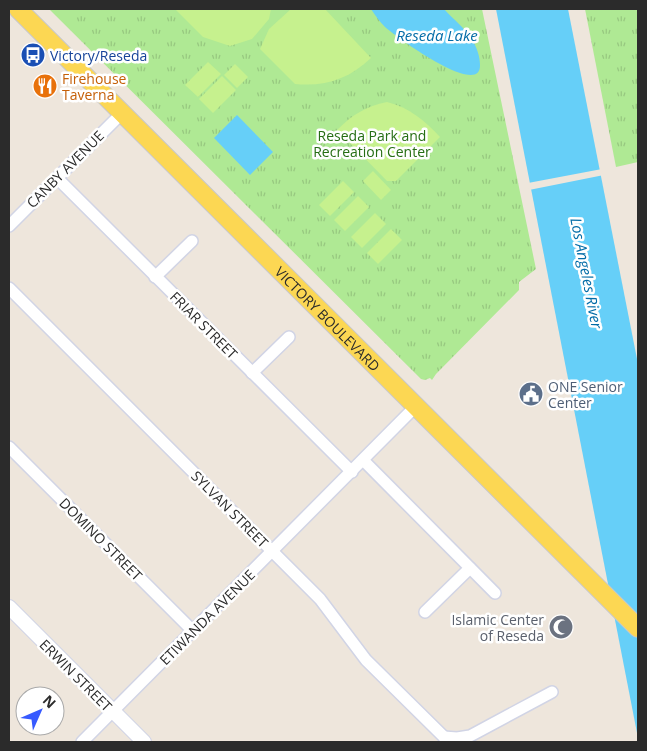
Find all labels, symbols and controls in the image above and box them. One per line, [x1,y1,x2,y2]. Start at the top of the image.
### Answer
water label: Reseda Lake [396,25,478,45]
bus stop icon: Victory/Reseda [20,42,46,68]
place label: Victory/Reseda [50,46,147,65]
place label: Firehouse Taverna [62,69,127,104]
restaurant icon: Firehouse Taverna [32,73,58,99]
street label: CANBY AVENUE [22,126,108,212]
park label: Reseda Park and Recreation Center [313,126,431,161]
water label: Los Angeles River [566,216,608,331]
street label: VICTORY BOULEVARD [271,262,385,375]
street label: FRIAR STREET [166,287,242,363]
place label: ONE Senior Center [548,377,623,412]
public building icon: ONE Senior Center [518,381,544,407]
street label: SYLVAN STREET [187,466,273,552]
street label: DOMINO STREET [55,493,147,585]
street label: ETIWANDA AVENUE [155,565,259,669]
place label: Islamic Center of Reseda [451,610,544,645]
mosque icon: Islamic Center of Reseda [548,614,574,640]
street label: ERWIN STREET [37,636,115,714]
north arrow [15,686,65,736]

